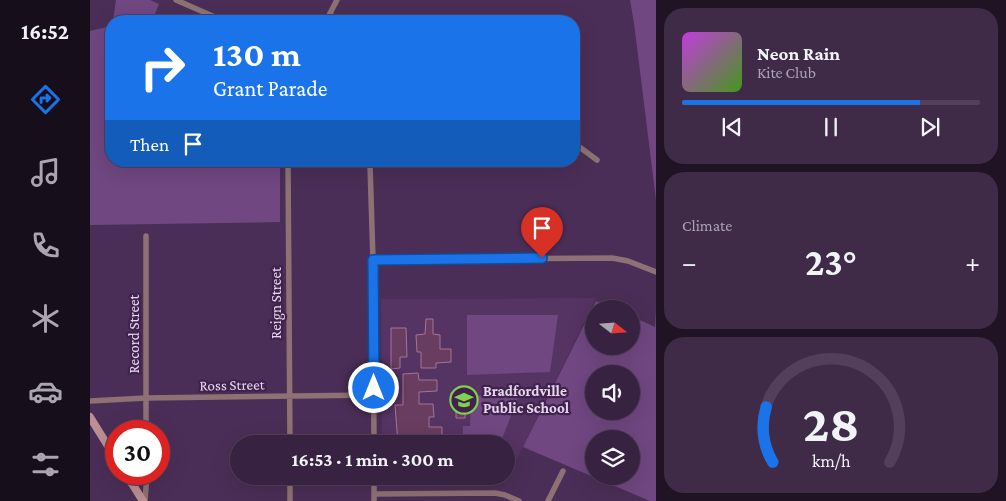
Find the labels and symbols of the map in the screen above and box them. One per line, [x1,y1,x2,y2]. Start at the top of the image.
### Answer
pin [521,207,563,258]
street label: Reign Street [268,266,285,339]
street label: Record Street [126,293,142,374]
north arrow [585,300,640,355]
position arrow [347,361,399,413]
street label: Ross Street [199,376,266,394]
place label: Bradfordville Public School [483,383,570,416]
school or university icon: Bradfordville Public School [449,385,479,415]
speed limit sign: 30 [105,420,170,485]

